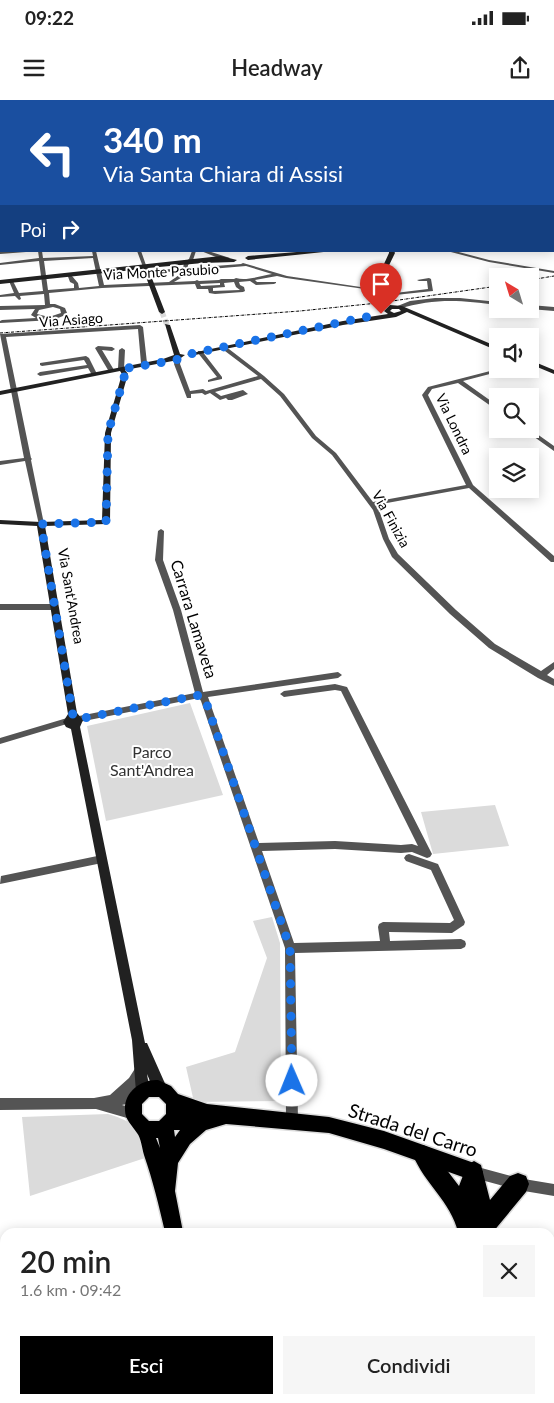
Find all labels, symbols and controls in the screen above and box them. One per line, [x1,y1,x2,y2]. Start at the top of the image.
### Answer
text: 09:22 [25,6,74,29]
icon: menu [20,54,48,82]
text: Headway [231,54,323,81]
icon: share [506,54,534,82]
text: 340 m [103,118,202,160]
icon: left [20,120,85,185]
text: Via Santa Chiara di Assisi [103,160,343,187]
icon: right [56,215,84,243]
text: Poi [20,218,46,241]
street label: Via Monte Pasubio [103,260,219,283]
pin [360,263,402,314]
north arrow [489,268,539,318]
map controls [489,268,539,498]
icon: arrive [367,270,395,298]
street label: Via Asiago [39,309,103,330]
button: sound [489,328,539,378]
button: search [489,388,539,438]
street label: Via Londra [432,391,476,457]
button: layers [489,448,539,498]
street label: Via Finizia [369,487,414,550]
street label: Via Sant'Andrea [55,547,88,645]
street label: Carrara Lamaveta [167,557,222,680]
park label: Parco Sant'Andrea [110,742,194,779]
position arrow [265,1054,317,1106]
street label: Strada del Carro [346,1098,481,1161]
text: 20 min [20,1243,111,1279]
button: close [483,1245,535,1297]
text: 1.6 km · 09:42 [20,1280,121,1299]
button: Esci [20,1336,273,1394]
button: Condividi [283,1336,535,1394]

